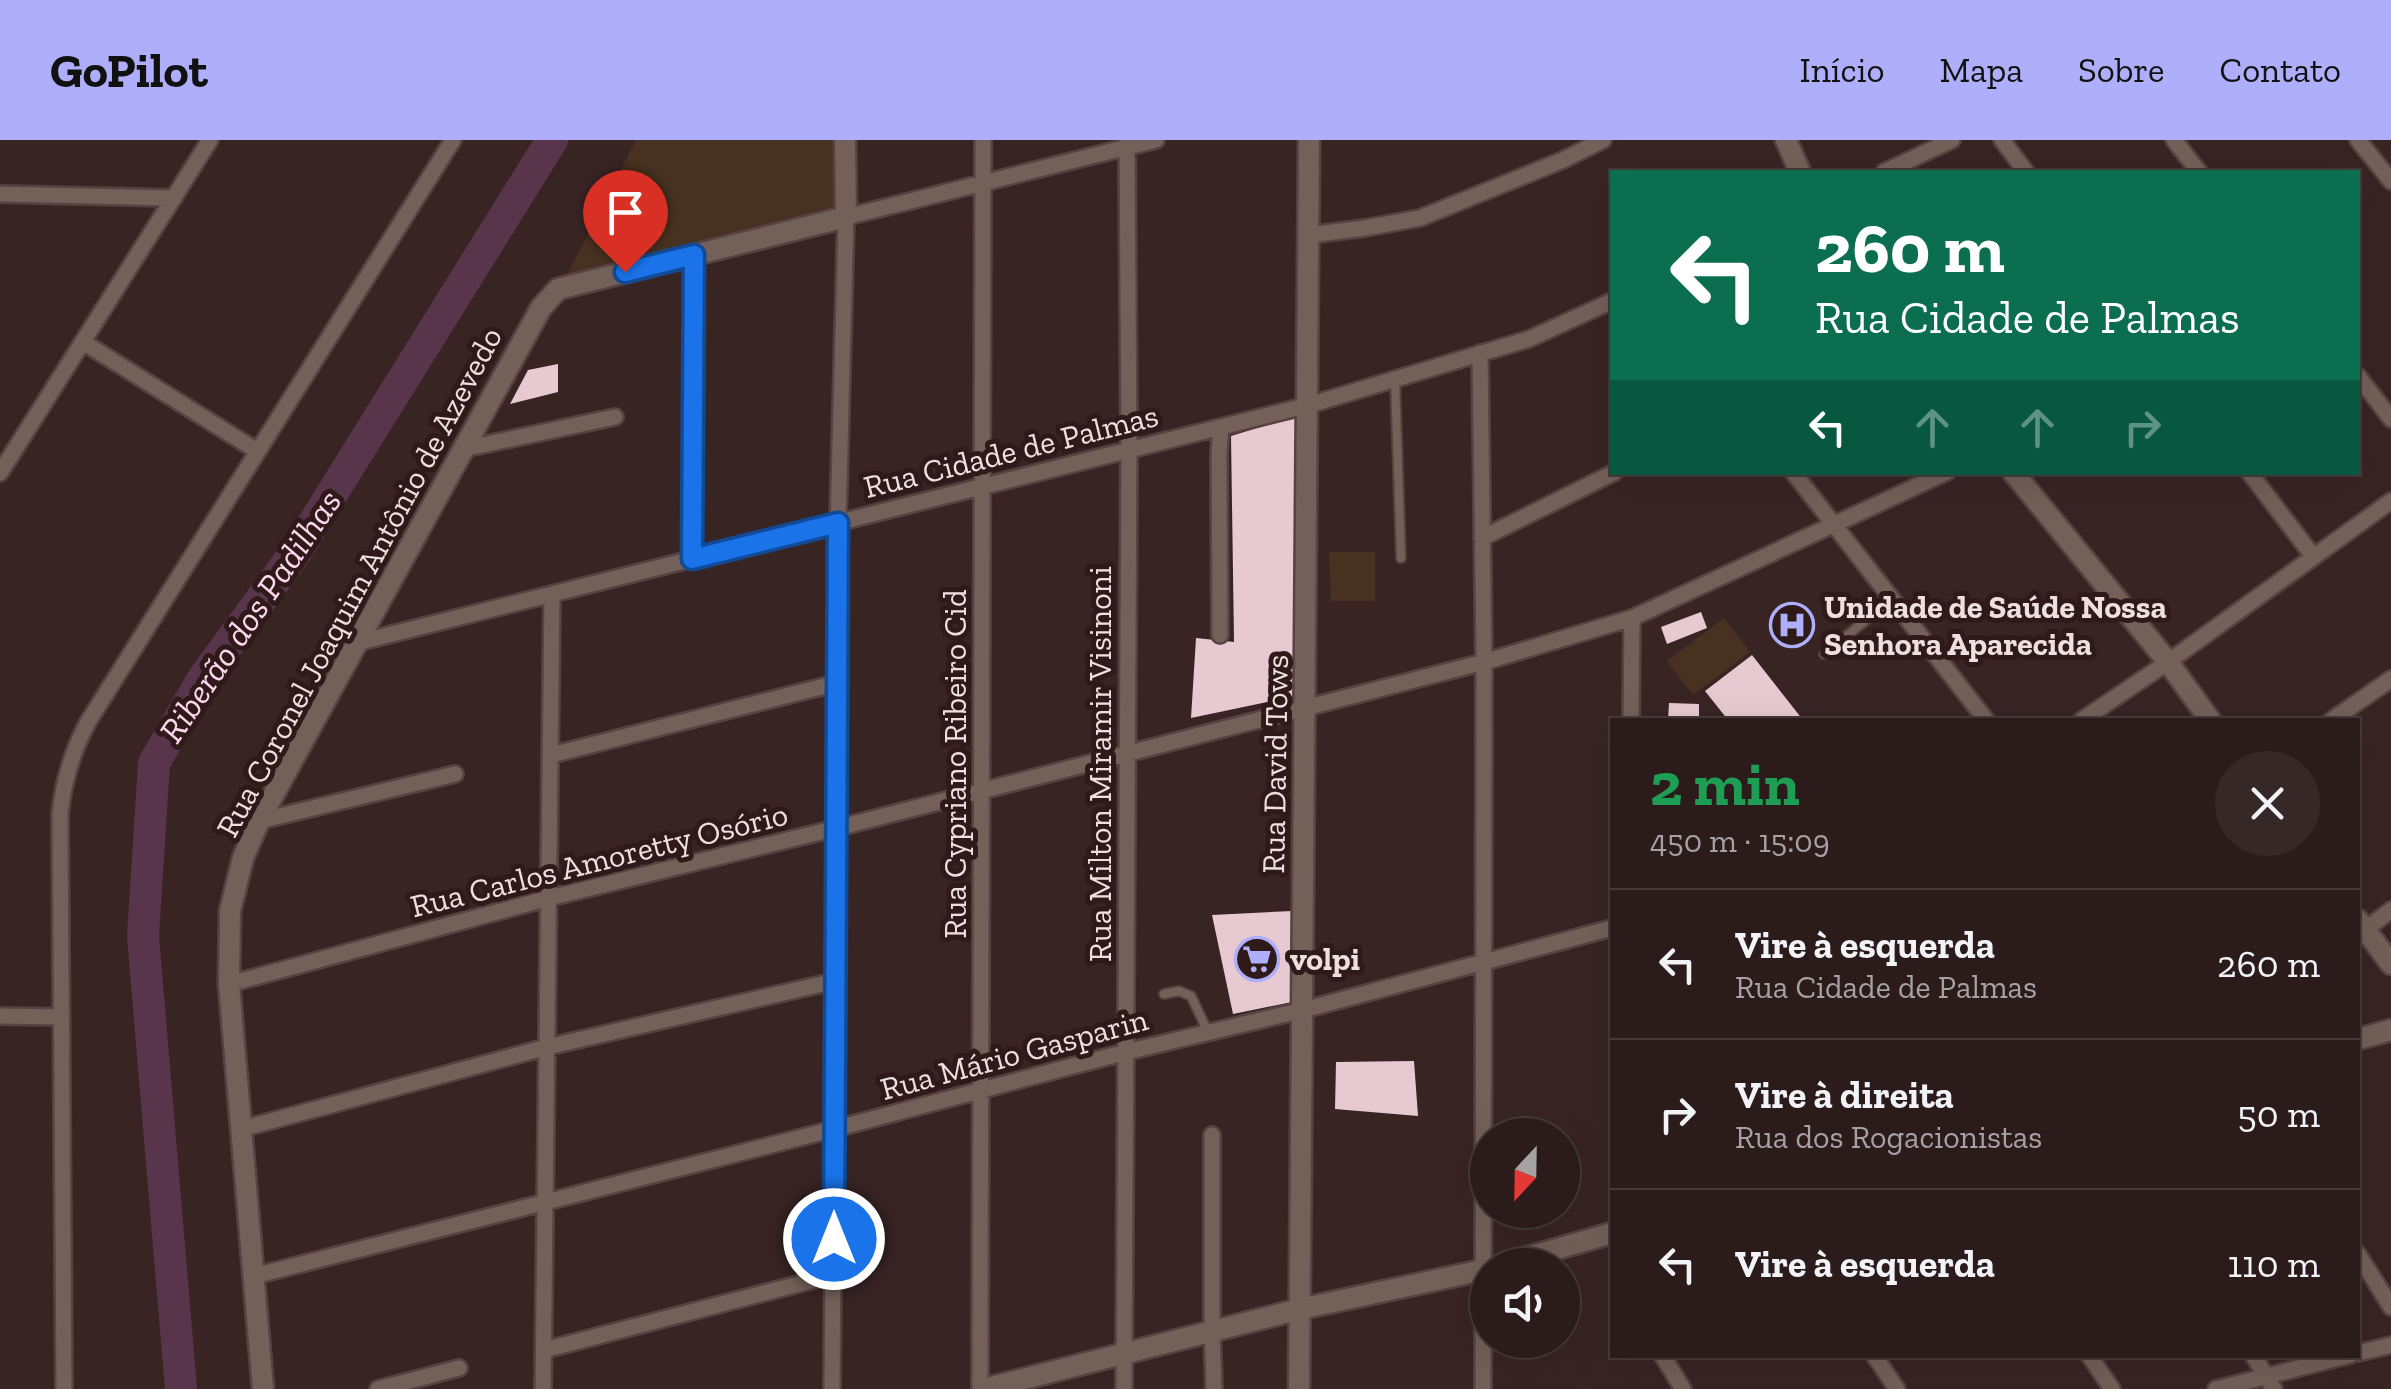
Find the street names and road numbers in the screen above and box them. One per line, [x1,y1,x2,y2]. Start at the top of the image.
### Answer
street label: Rua Coronel Joaquim Antônio de Azevedo [208,321,510,843]
street label: Rua Cidade de Palmas [860,396,1162,506]
street label: Rua Milton Miramir Visinoni [1081,566,1119,962]
street label: Rua Cypriano Ribeiro Cid [936,589,974,939]
street label: Rua David Tows [1254,654,1296,874]
street label: Rua Carlos Amoretty Osório [406,795,792,925]
street label: Rua Mário Gasparin [876,1000,1152,1108]

